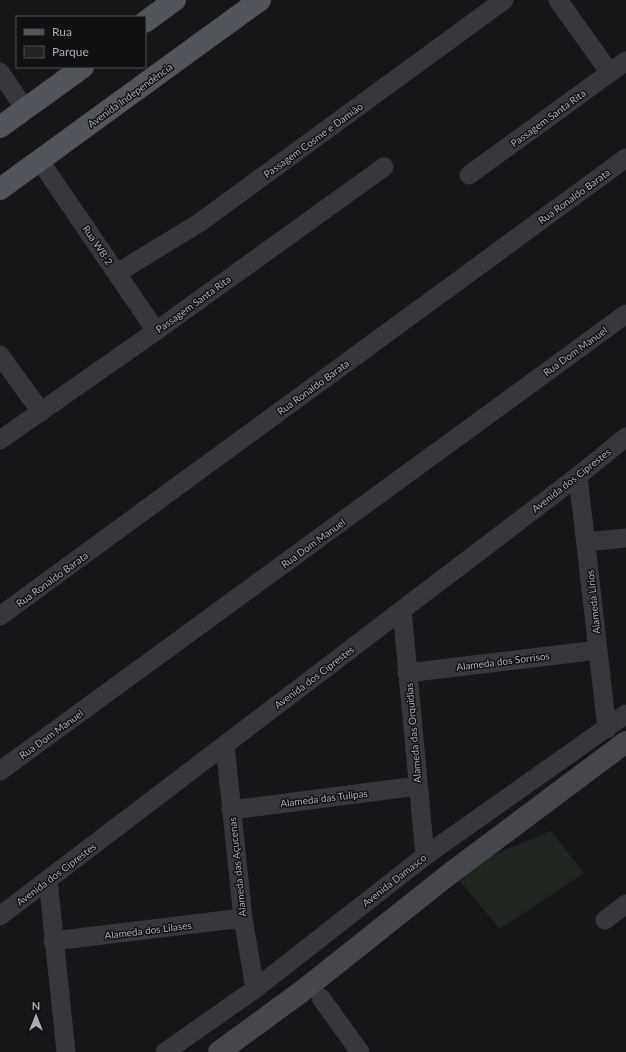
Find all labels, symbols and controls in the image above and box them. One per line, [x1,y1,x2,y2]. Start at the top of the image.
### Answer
legend [16,16,146,68]
text: Rua [52,24,72,39]
text: Parque [52,44,89,59]
street label: Avenida Independência [85,60,175,130]
street label: Passagem Santa Rita [508,87,588,149]
street label: Passagem Cosme e Damião [261,100,365,180]
street label: Rua Ronaldo Barata [536,166,612,226]
street label: Rua WB-2 [80,223,116,267]
street label: Passagem Santa Rita [153,273,233,335]
street label: Rua Dom Manuel [541,324,609,378]
street label: Rua Ronaldo Barata [275,357,351,417]
street label: Avenida dos Ciprestes [529,445,613,515]
street label: Rua Dom Manuel [279,516,347,570]
street label: Rua Ronaldo Barata [14,549,90,609]
street label: Alameda Lírios [584,569,602,635]
street label: Avenida dos Ciprestes [272,643,356,711]
street label: Alameda dos Sorrisos [456,649,550,673]
street label: Alameda das Orquidias [403,682,423,784]
street label: Rua Dom Manuel [17,707,85,761]
street label: Alameda das Tulípas [280,787,368,809]
street label: Alameda das Açucenas [226,817,248,917]
street label: Avenida dos Ciprestes [14,840,98,908]
street label: Avenida Damasco [360,851,429,909]
street label: Alameda dos Lilases [104,919,192,941]
north arrow [16,996,56,1036]
text: N [32,999,40,1012]

